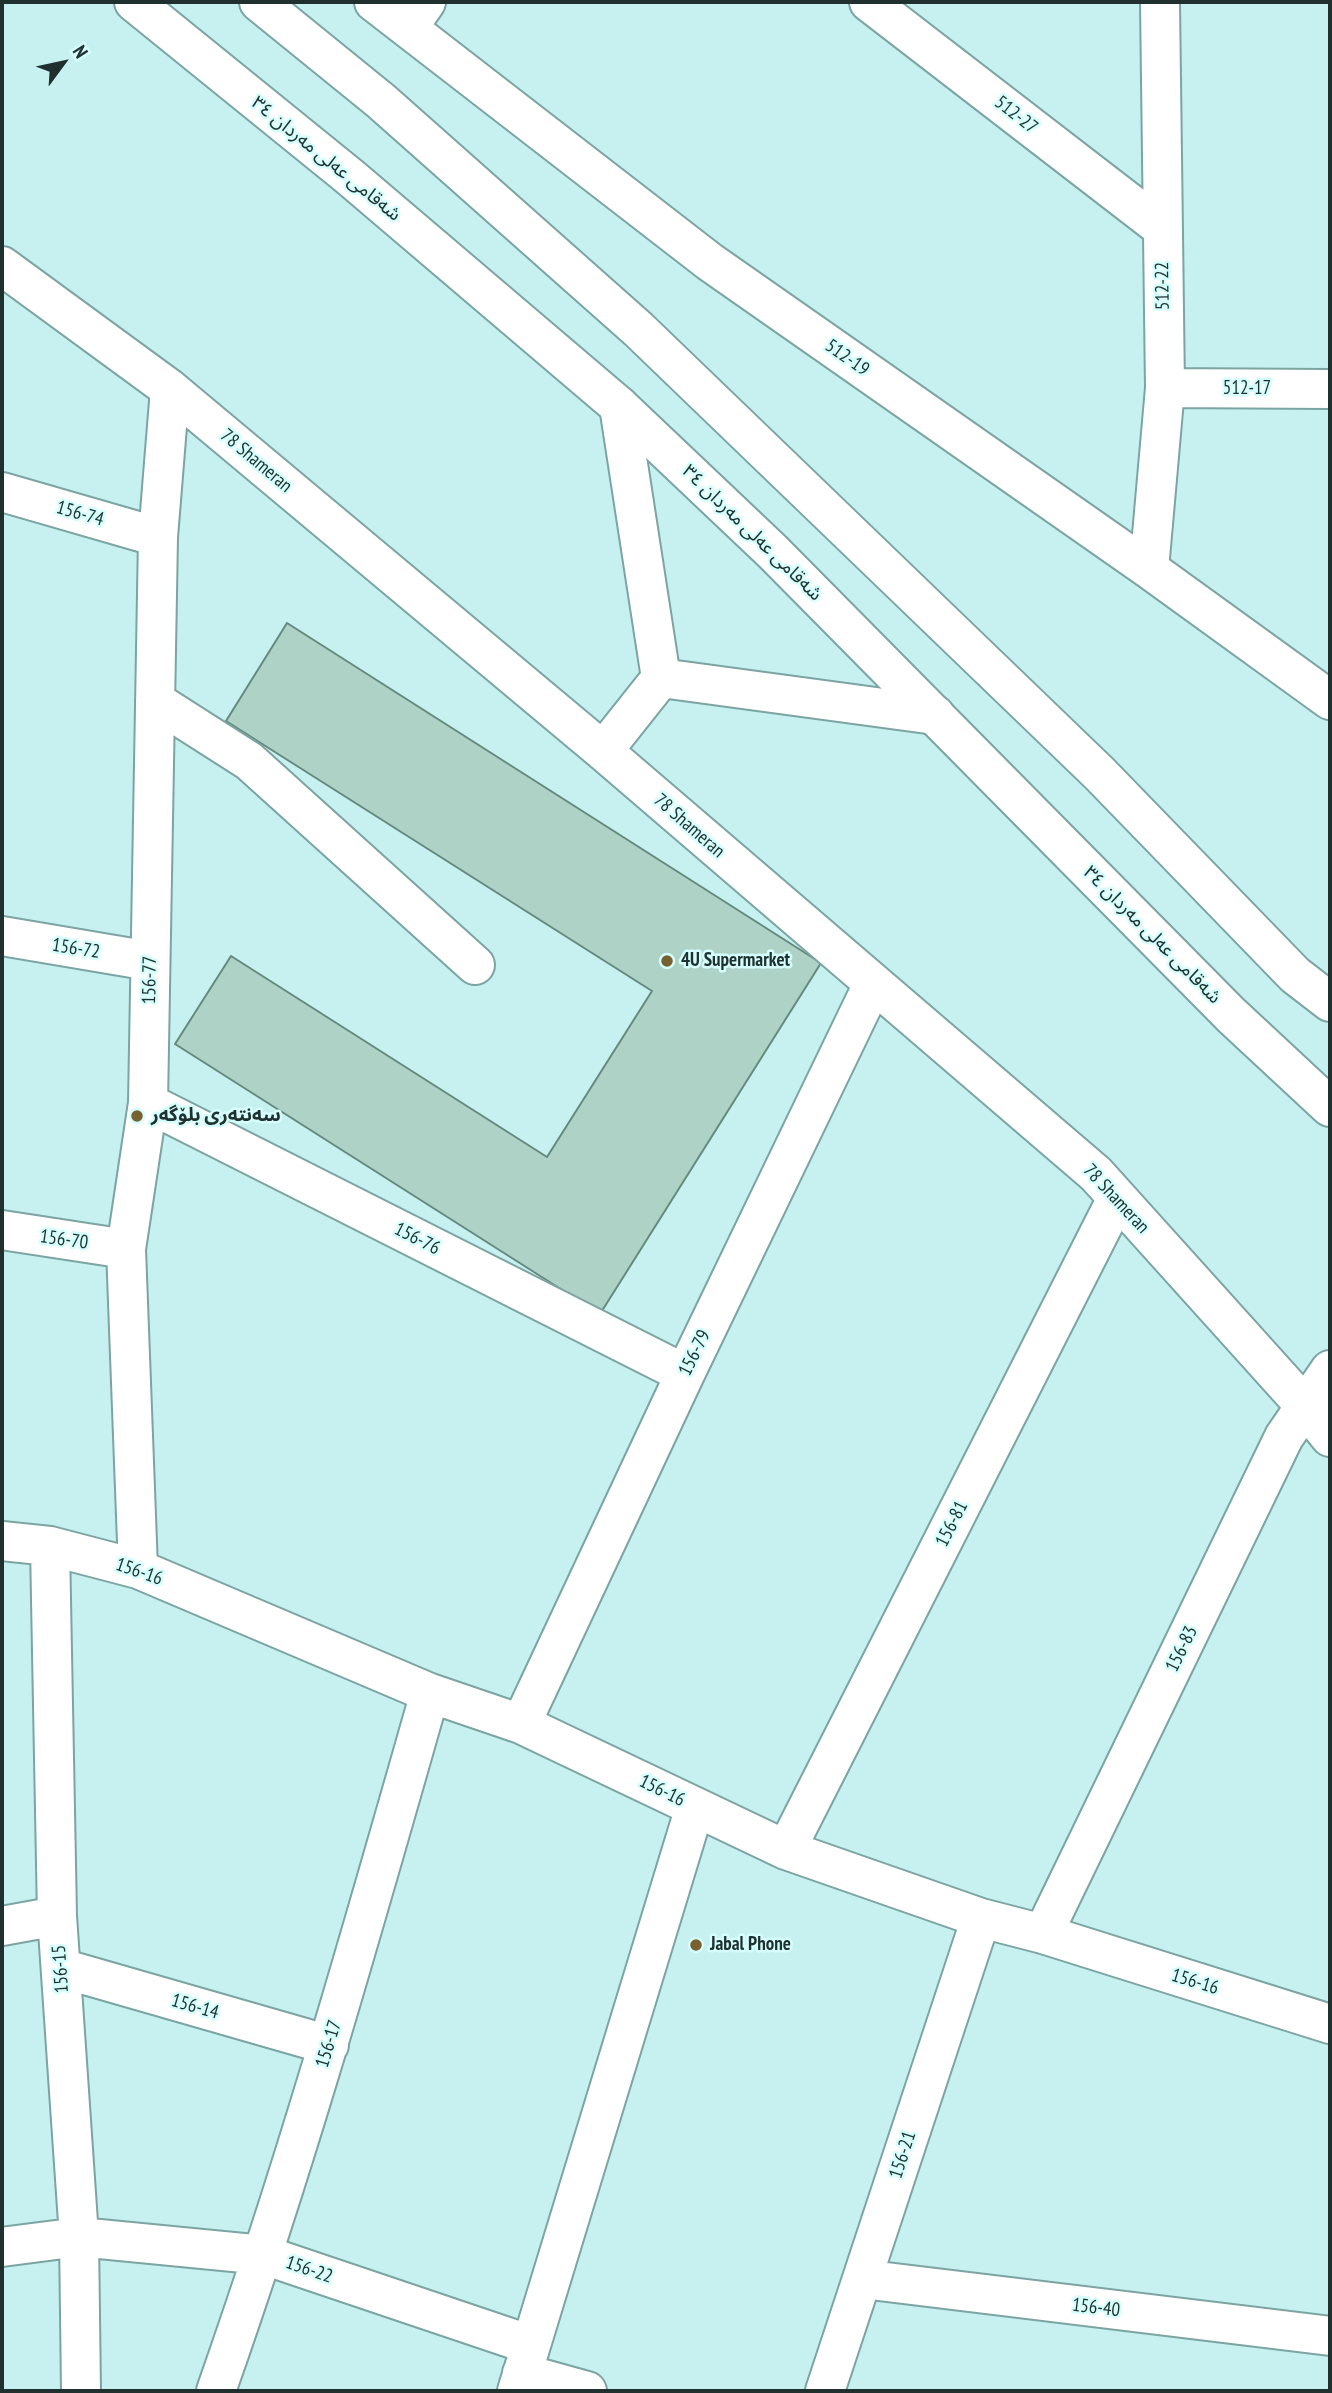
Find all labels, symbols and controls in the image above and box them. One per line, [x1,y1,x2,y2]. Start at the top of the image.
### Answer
north arrow [28,28,98,98]
text: N [68,41,93,62]
street label: 512-27 [990,91,1042,139]
street label: شەقامی عەلی مەردان ٣٤ [247,92,405,226]
street label: 512-22 [1151,262,1175,310]
street label: 512-19 [821,335,873,381]
street label: 512-17 [1223,378,1271,400]
street label: 78 Shameran [216,424,296,498]
street label: شەقامی عەلی مەردان ٣٤ [677,460,827,606]
street label: 156-74 [54,496,106,532]
street label: 78 Shameran [649,789,729,863]
street label: شەقامی عەلی مەردان ٣٤ [1078,861,1226,1009]
street label: 156-72 [50,934,102,964]
place label: 4U Supermarket [681,950,790,972]
marker: 4U Supermarket [659,953,675,969]
street label: 156-77 [138,956,162,1004]
place label: سەنتەری بلۆگەر [151,1105,281,1127]
marker: سەنتەری بلۆگەر [129,1108,145,1124]
street label: 78 Shameran [1078,1160,1154,1238]
street label: 156-76 [390,1218,444,1260]
street label: 156-70 [39,1225,89,1255]
street label: 156-79 [674,1326,716,1380]
street label: 156-81 [931,1497,973,1551]
street label: 156-16 [112,1553,166,1591]
street label: 156-83 [1161,1622,1203,1676]
street label: 156-16 [635,1770,689,1812]
place label: Jabal Phone [710,1934,791,1956]
marker: Jabal Phone [688,1937,704,1953]
street label: 156-15 [48,1944,74,1994]
street label: 156-16 [1169,1964,1221,2000]
street label: 156-14 [169,1989,221,2025]
street label: 156-17 [311,2018,347,2070]
street label: 156-21 [885,2129,921,2181]
street label: 156-22 [282,2251,336,2289]
street label: 156-40 [1071,2294,1121,2322]

